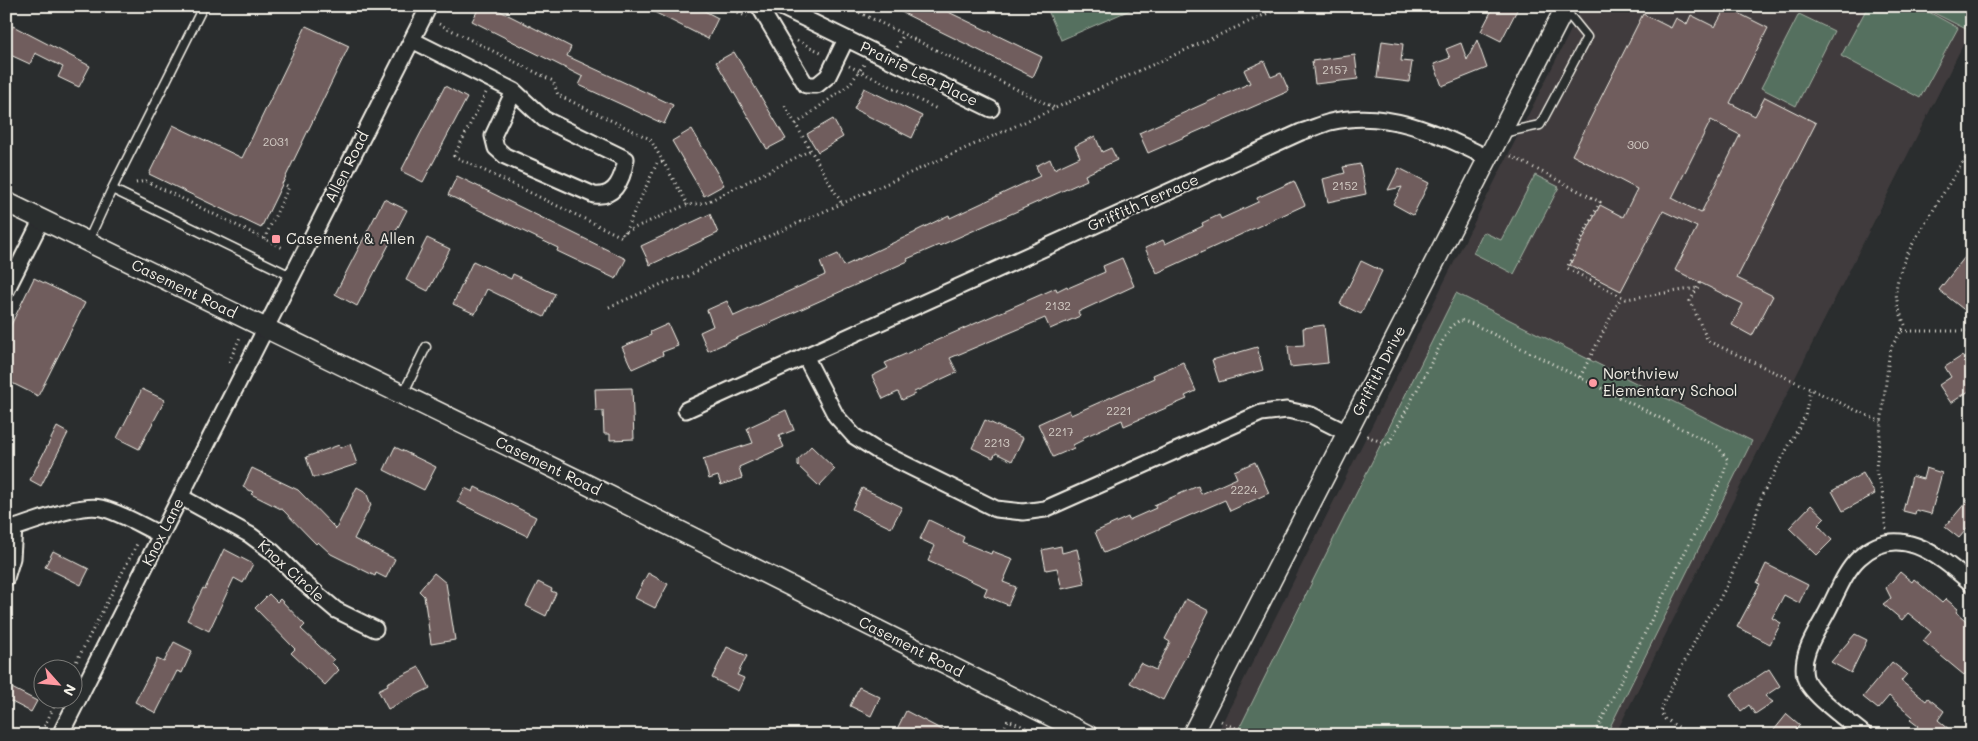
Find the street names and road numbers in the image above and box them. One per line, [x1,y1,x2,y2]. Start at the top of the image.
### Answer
street label: Prairie Lea Place [857,36,982,110]
street label: Allen Road [320,127,373,206]
street label: Griffith Terrace [1084,169,1201,236]
street label: Casement Road [128,254,240,322]
street label: Griffith Drive [1347,322,1409,419]
street label: Casement Road [492,431,604,499]
street label: Knox Lane [136,494,188,569]
street label: Knox Circle [254,535,329,606]
street label: Casement Road [856,611,967,681]

